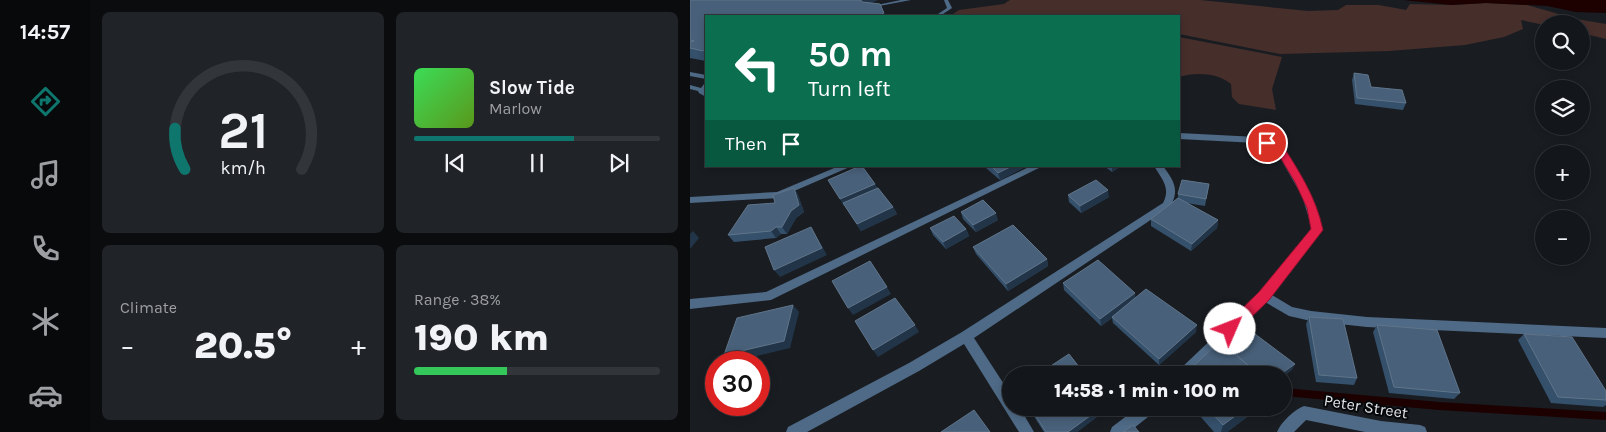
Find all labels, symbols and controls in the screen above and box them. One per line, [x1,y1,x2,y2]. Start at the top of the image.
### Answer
map controls [1535,15,1590,265]
button: search [1535,15,1590,70]
text: 14:57 [20,19,70,45]
text: 50 m [808,34,893,75]
icon: left [725,35,790,100]
text: Turn left [808,76,891,102]
text: Slow Tide [489,77,575,99]
button: layers [1535,80,1590,135]
icon: directions [28,84,63,119]
text: Marlow [489,99,542,118]
text: 21 [218,100,268,161]
pin [1246,122,1288,164]
icon: arrive [1253,129,1281,157]
icon: arrive [777,130,805,158]
text: Then [725,133,767,155]
button: + [1535,145,1590,200]
icon: previous [441,149,469,177]
icon: pause [523,149,551,177]
icon: next [605,149,633,177]
icon: music [28,157,63,192]
text: km/h [220,158,266,179]
button: − [1535,210,1590,265]
icon: phone [28,231,63,266]
text: Range · 38% [414,290,501,309]
text: Climate [120,298,177,317]
position arrow [1203,302,1255,354]
icon: climate [28,304,63,339]
text: 190 km [414,315,549,360]
text: 20.5° [194,323,292,368]
text: − [120,329,135,362]
text: + [351,329,366,362]
speed limit sign: 30 [705,351,770,416]
icon: car [28,378,63,413]
text: 14:58 · 1 min · 100 m [1054,380,1240,402]
street label: Peter Street [1323,390,1409,423]

